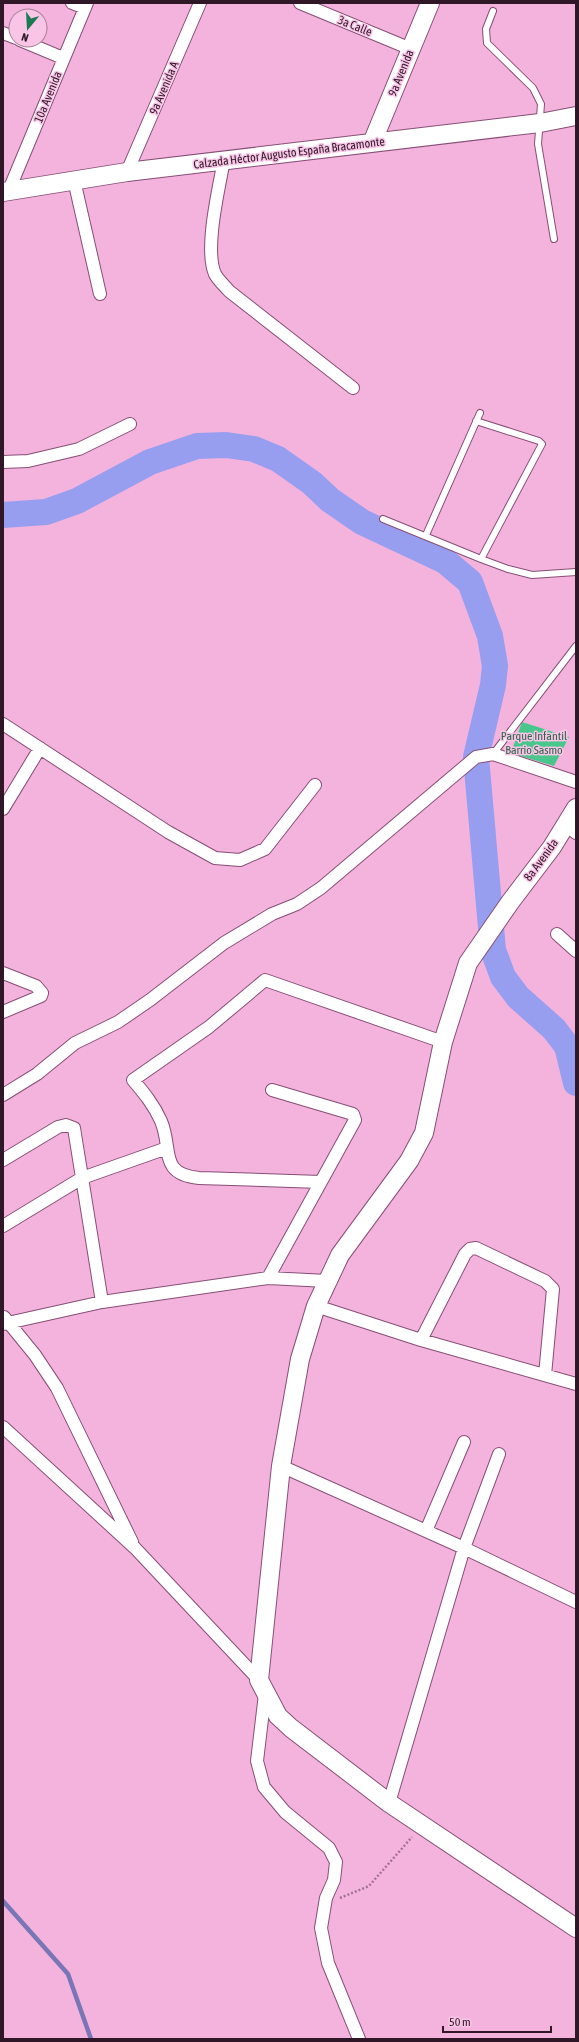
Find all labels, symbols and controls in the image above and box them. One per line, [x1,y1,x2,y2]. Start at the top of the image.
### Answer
north arrow [8,8,48,48]
street label: 3a Calle [336,13,374,39]
text: N [20,31,30,44]
street label: 9a Avenida [385,48,417,98]
street label: 9a Avenida A [147,59,182,117]
street label: 10a Avenida [31,69,65,125]
street label: Calzada Héctor Augusto España Bracamonte [193,134,385,172]
park label: Parque Infantil Barrio Sasmo [501,729,568,757]
street label: 8a Avenida [521,836,561,884]
scale bar [443,2008,551,2034]
text: 50 m [449,2015,471,2029]

